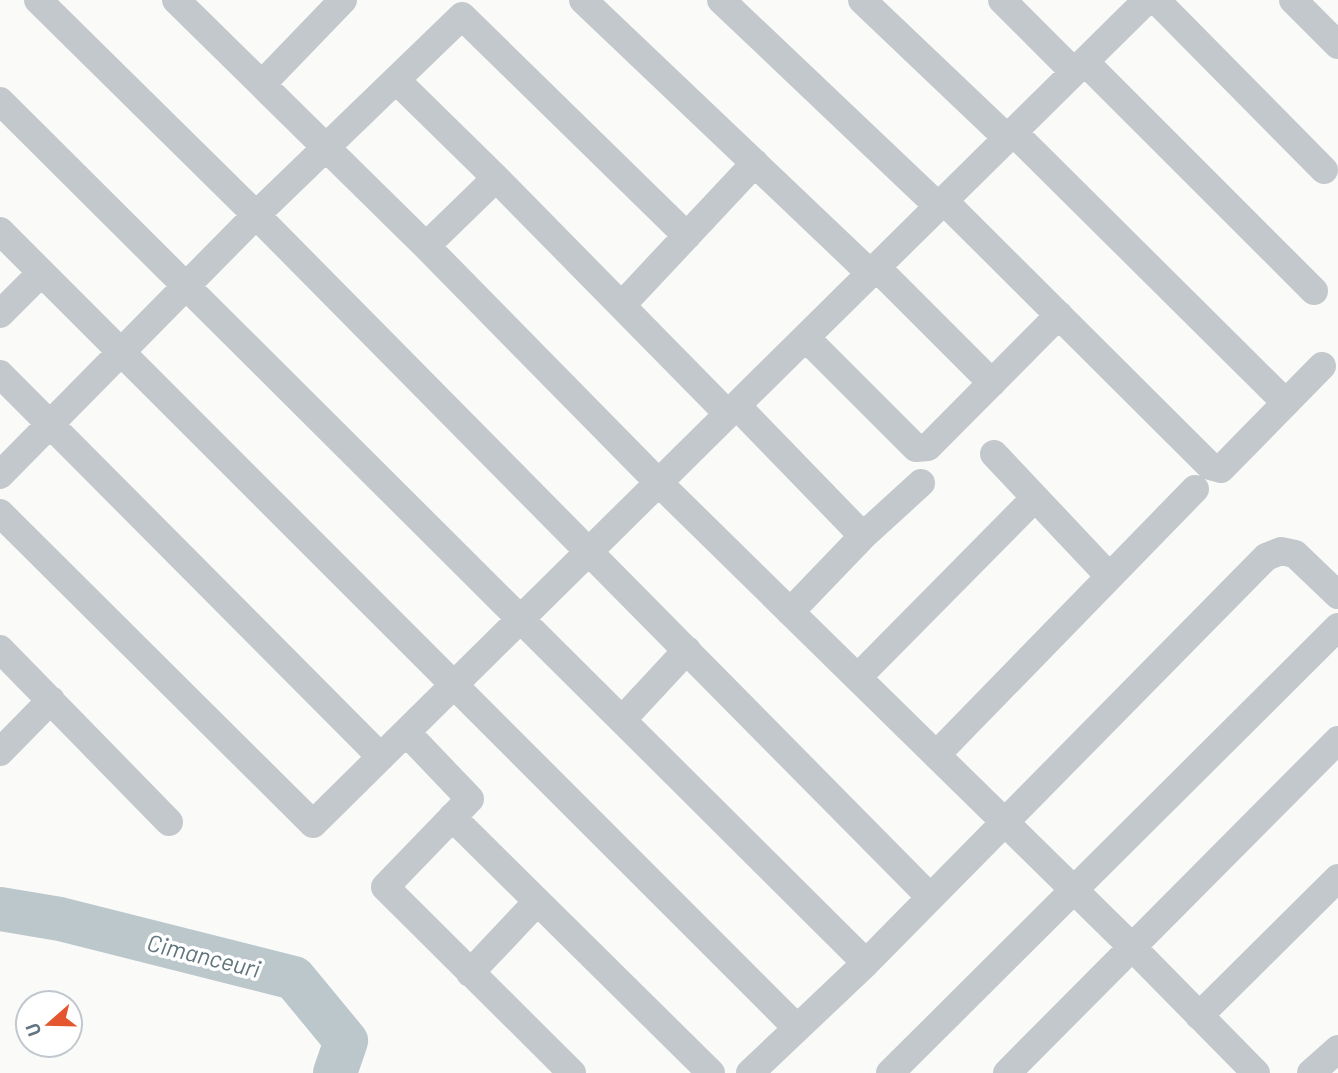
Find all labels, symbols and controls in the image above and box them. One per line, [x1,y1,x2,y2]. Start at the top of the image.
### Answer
water label: Cimanceuri [144,927,264,983]
north arrow [14,989,84,1059]
text: U [20,1020,45,1040]

